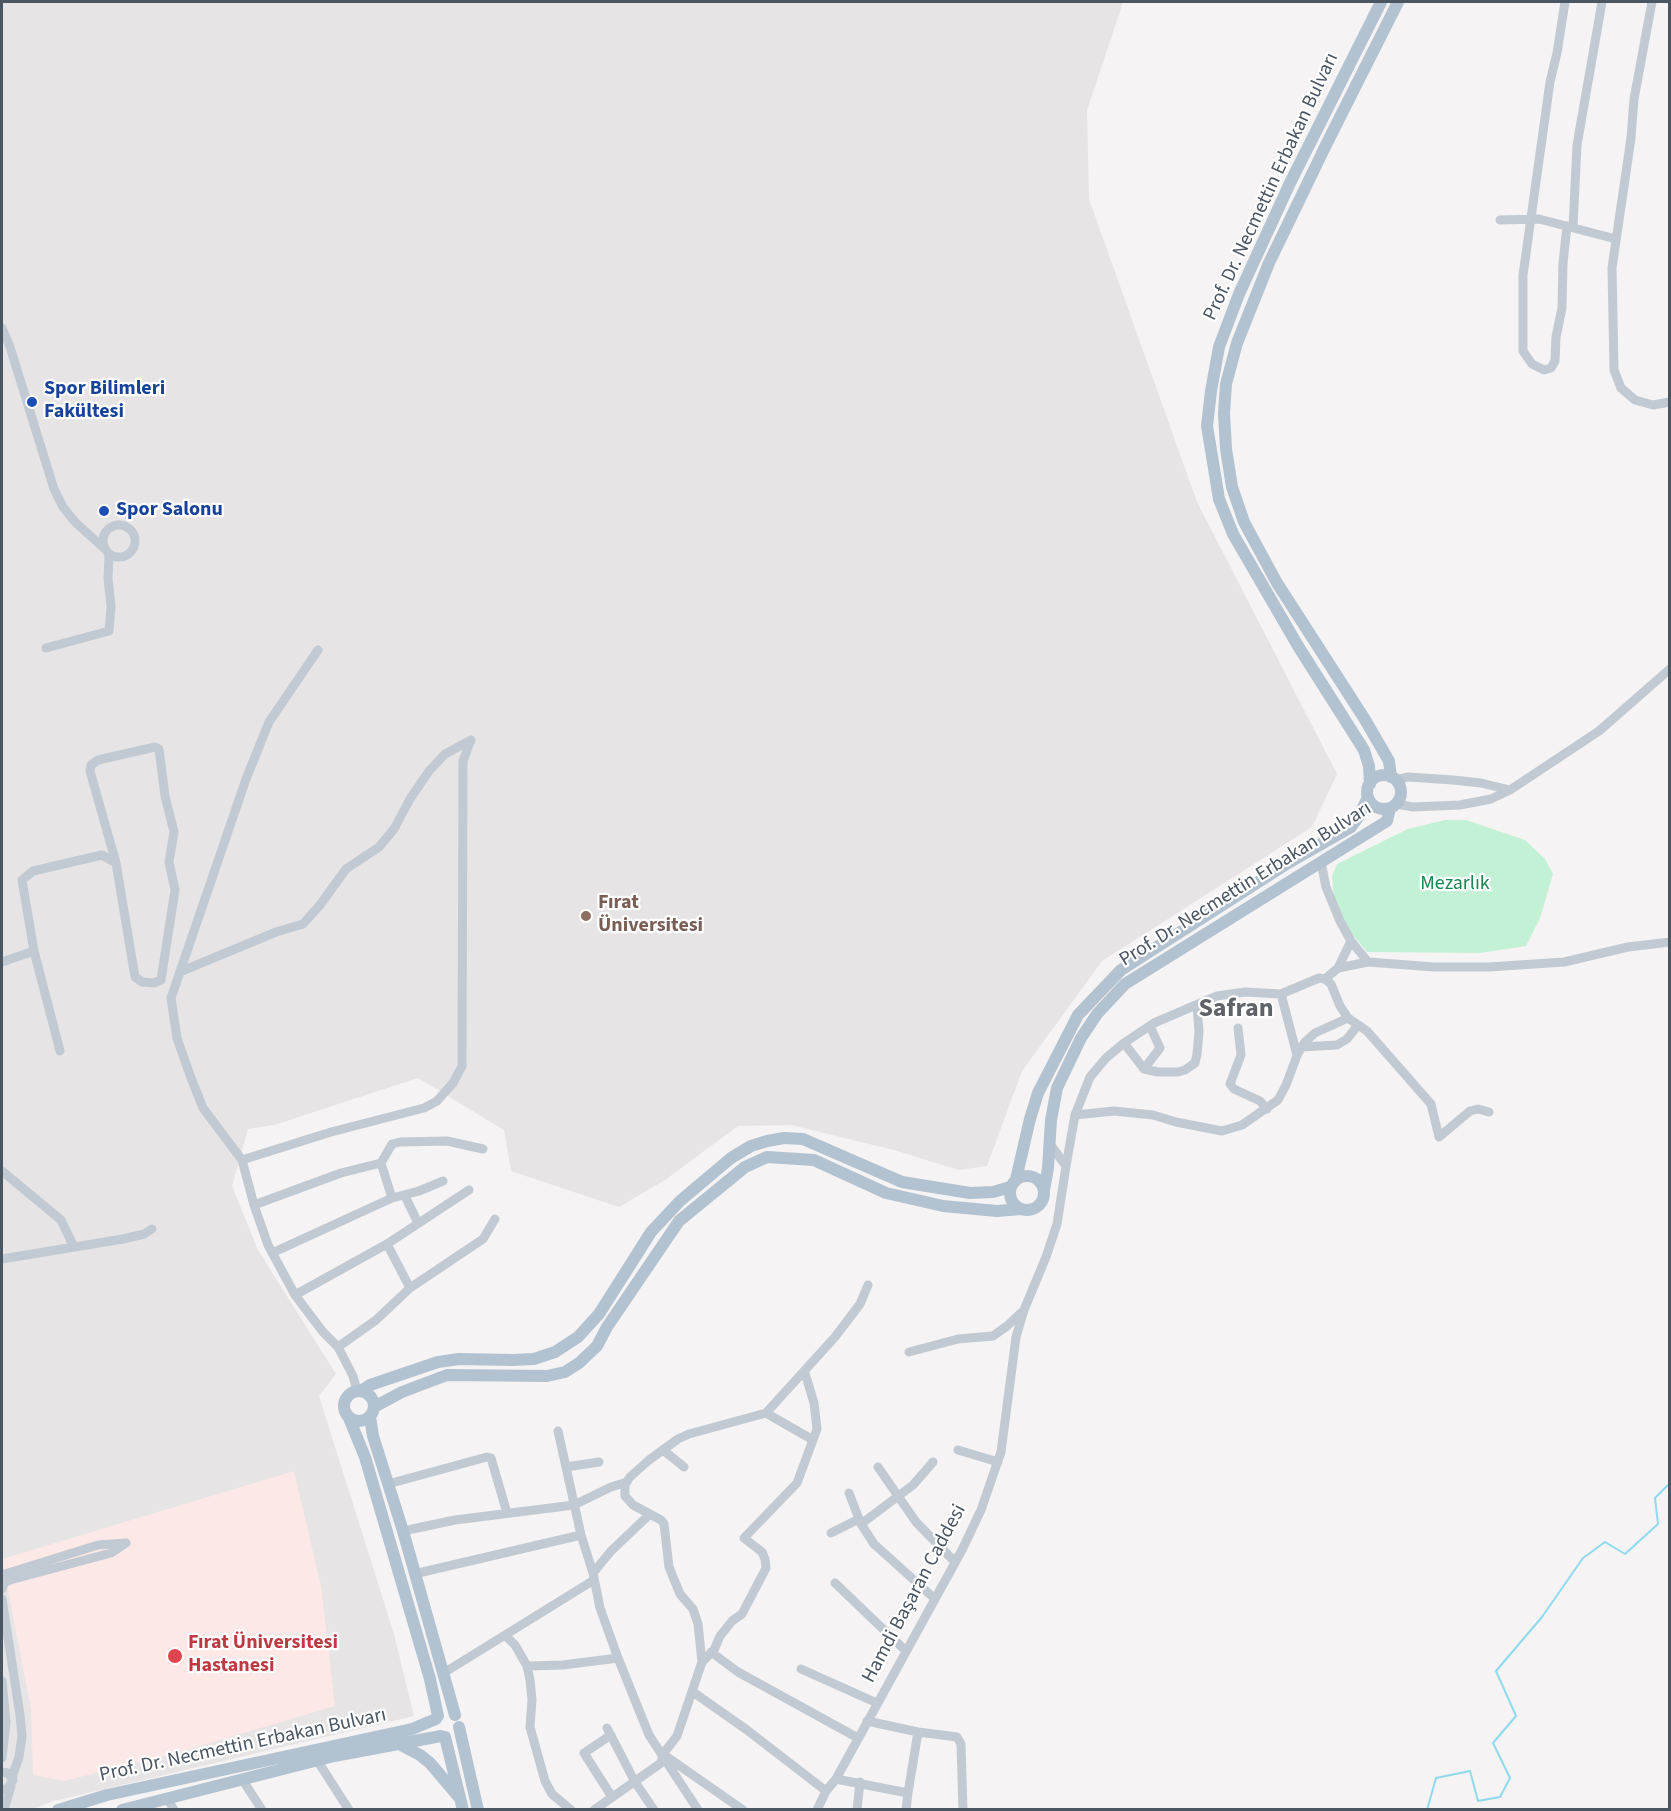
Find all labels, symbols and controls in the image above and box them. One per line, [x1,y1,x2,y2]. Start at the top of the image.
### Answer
street label: Prof. Dr. Necmettin Erbakan Bulvarı [1199,49,1345,325]
place label: Spor Bilimleri Fakültesi [44,378,165,425]
marker: Spor Bilimleri Fakültesi [25,395,39,409]
place label: Spor Salonu [116,499,223,523]
marker: Spor Salonu [97,504,111,518]
street label: Prof. Dr. Necmettin Erbakan Bulvarı [1116,797,1376,973]
park label: Mezarlık [1420,873,1490,897]
place label: Fırat Üniversitesi [598,892,703,939]
marker: Fırat Üniversitesi [579,909,593,923]
district label: Safran [1198,994,1274,1026]
street label: Hamdi Başaran Caddesi [858,1501,972,1687]
place label: Fırat Üniversitesi Hastanesi [188,1632,338,1679]
marker: Fırat Üniversitesi Hastanesi [166,1647,184,1665]
street label: Prof. Dr. Necmettin Erbakan Bulvarı [97,1704,389,1788]

